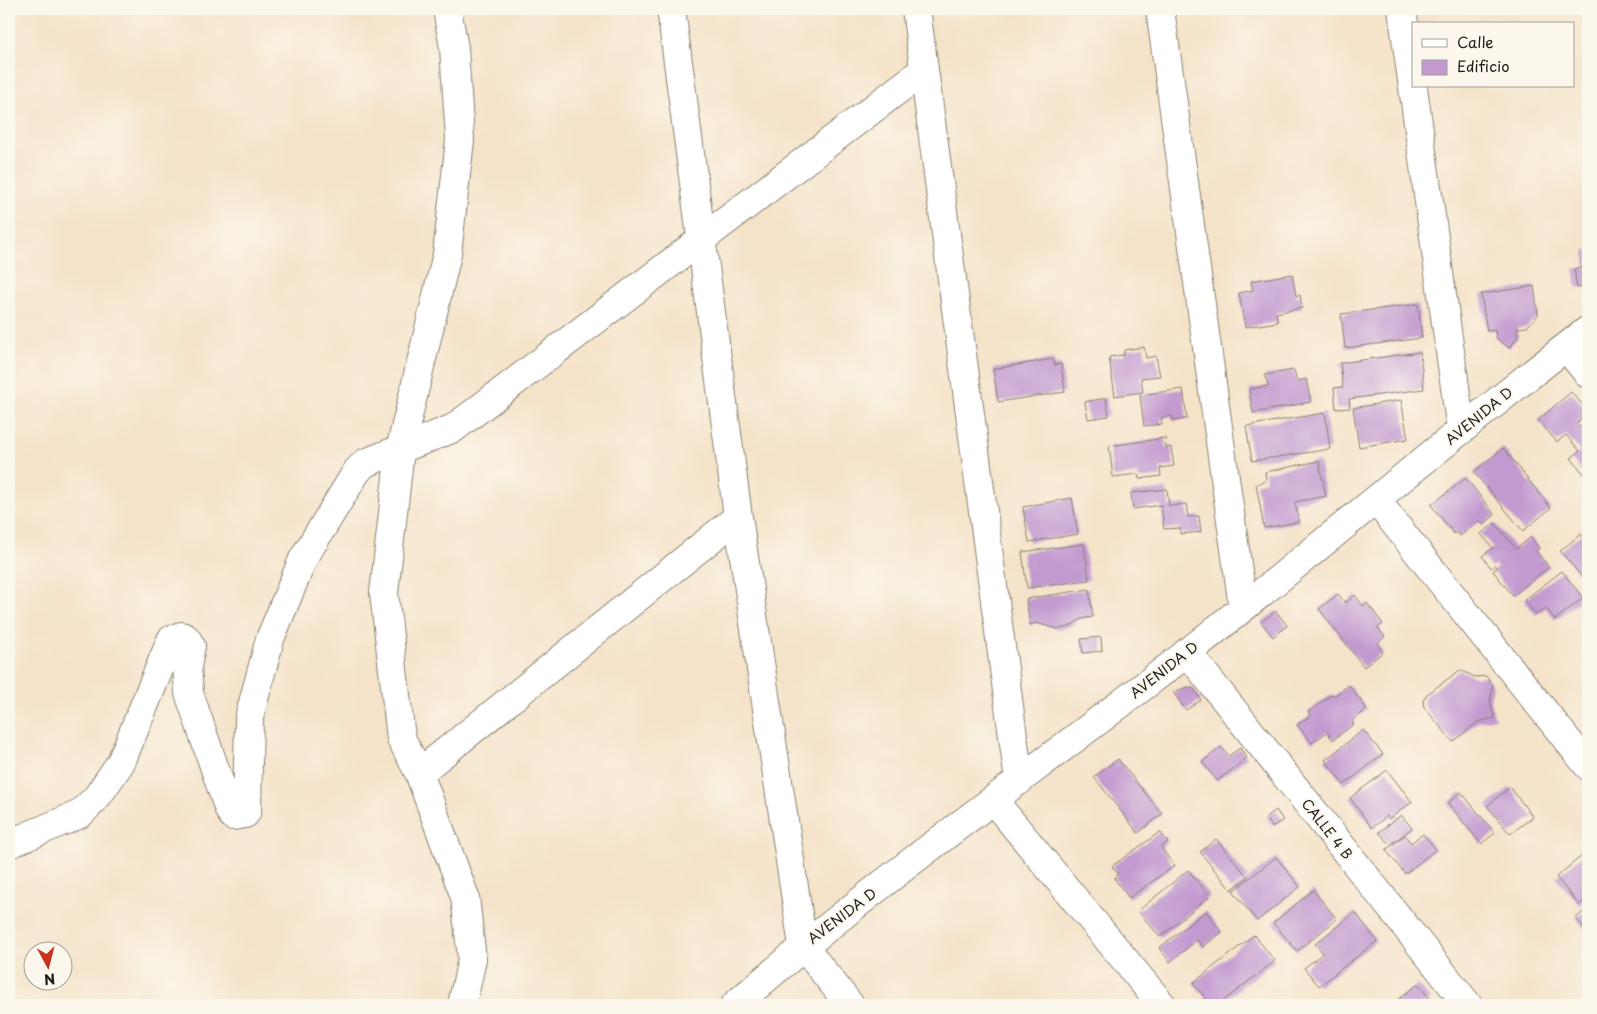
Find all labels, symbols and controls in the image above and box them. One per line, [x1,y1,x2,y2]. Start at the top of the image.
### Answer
legend [1412,22,1574,88]
text: Calle [1457,30,1494,53]
text: Edificio [1457,54,1510,77]
street label: AVENIDA D [1440,382,1517,449]
street label: AVENIDA D [1125,636,1202,703]
street label: CALLE 4 B [1297,794,1358,864]
street label: AVENIDA D [803,883,881,949]
north arrow [22,942,72,992]
text: N [43,968,56,990]

